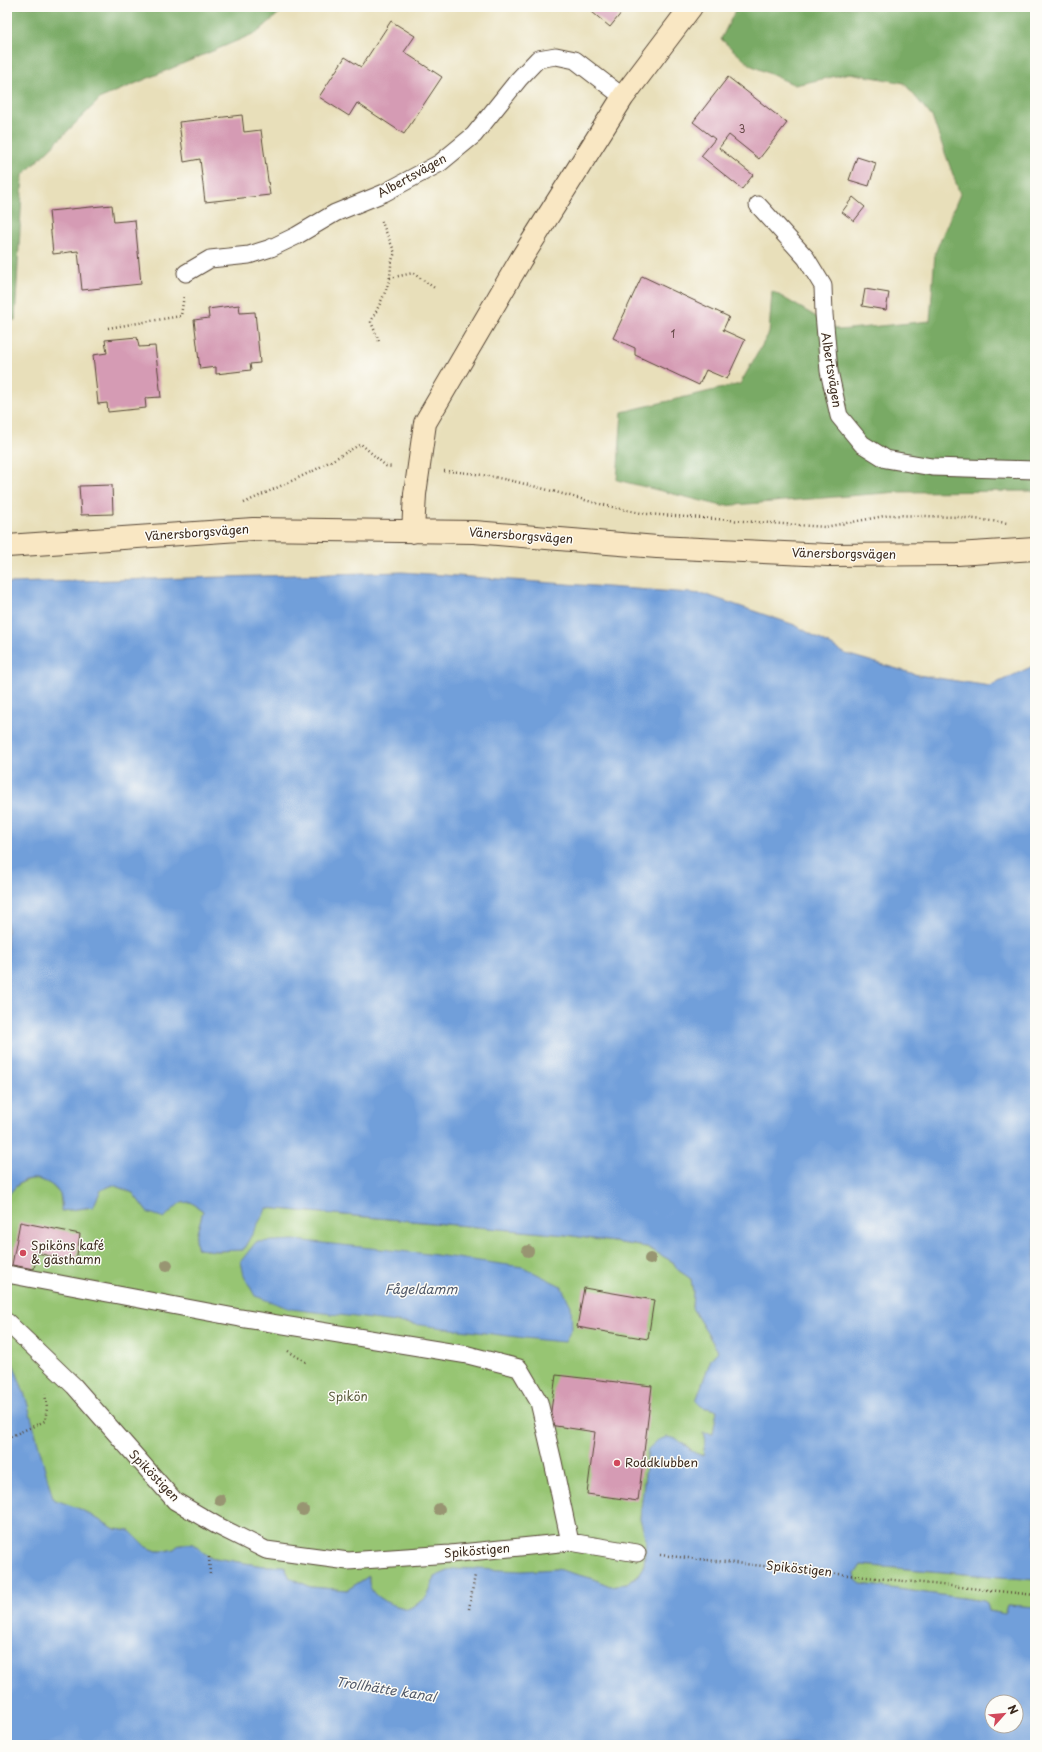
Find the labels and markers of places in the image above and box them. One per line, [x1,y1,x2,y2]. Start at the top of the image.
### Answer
place label: Spiköns kafé & gästhamn [31,1236,104,1268]
marker: Spiköns kafé & gästhamn [18,1248,28,1258]
place label: Roddklubben [625,1453,698,1471]
marker: Roddklubben [612,1458,622,1468]

